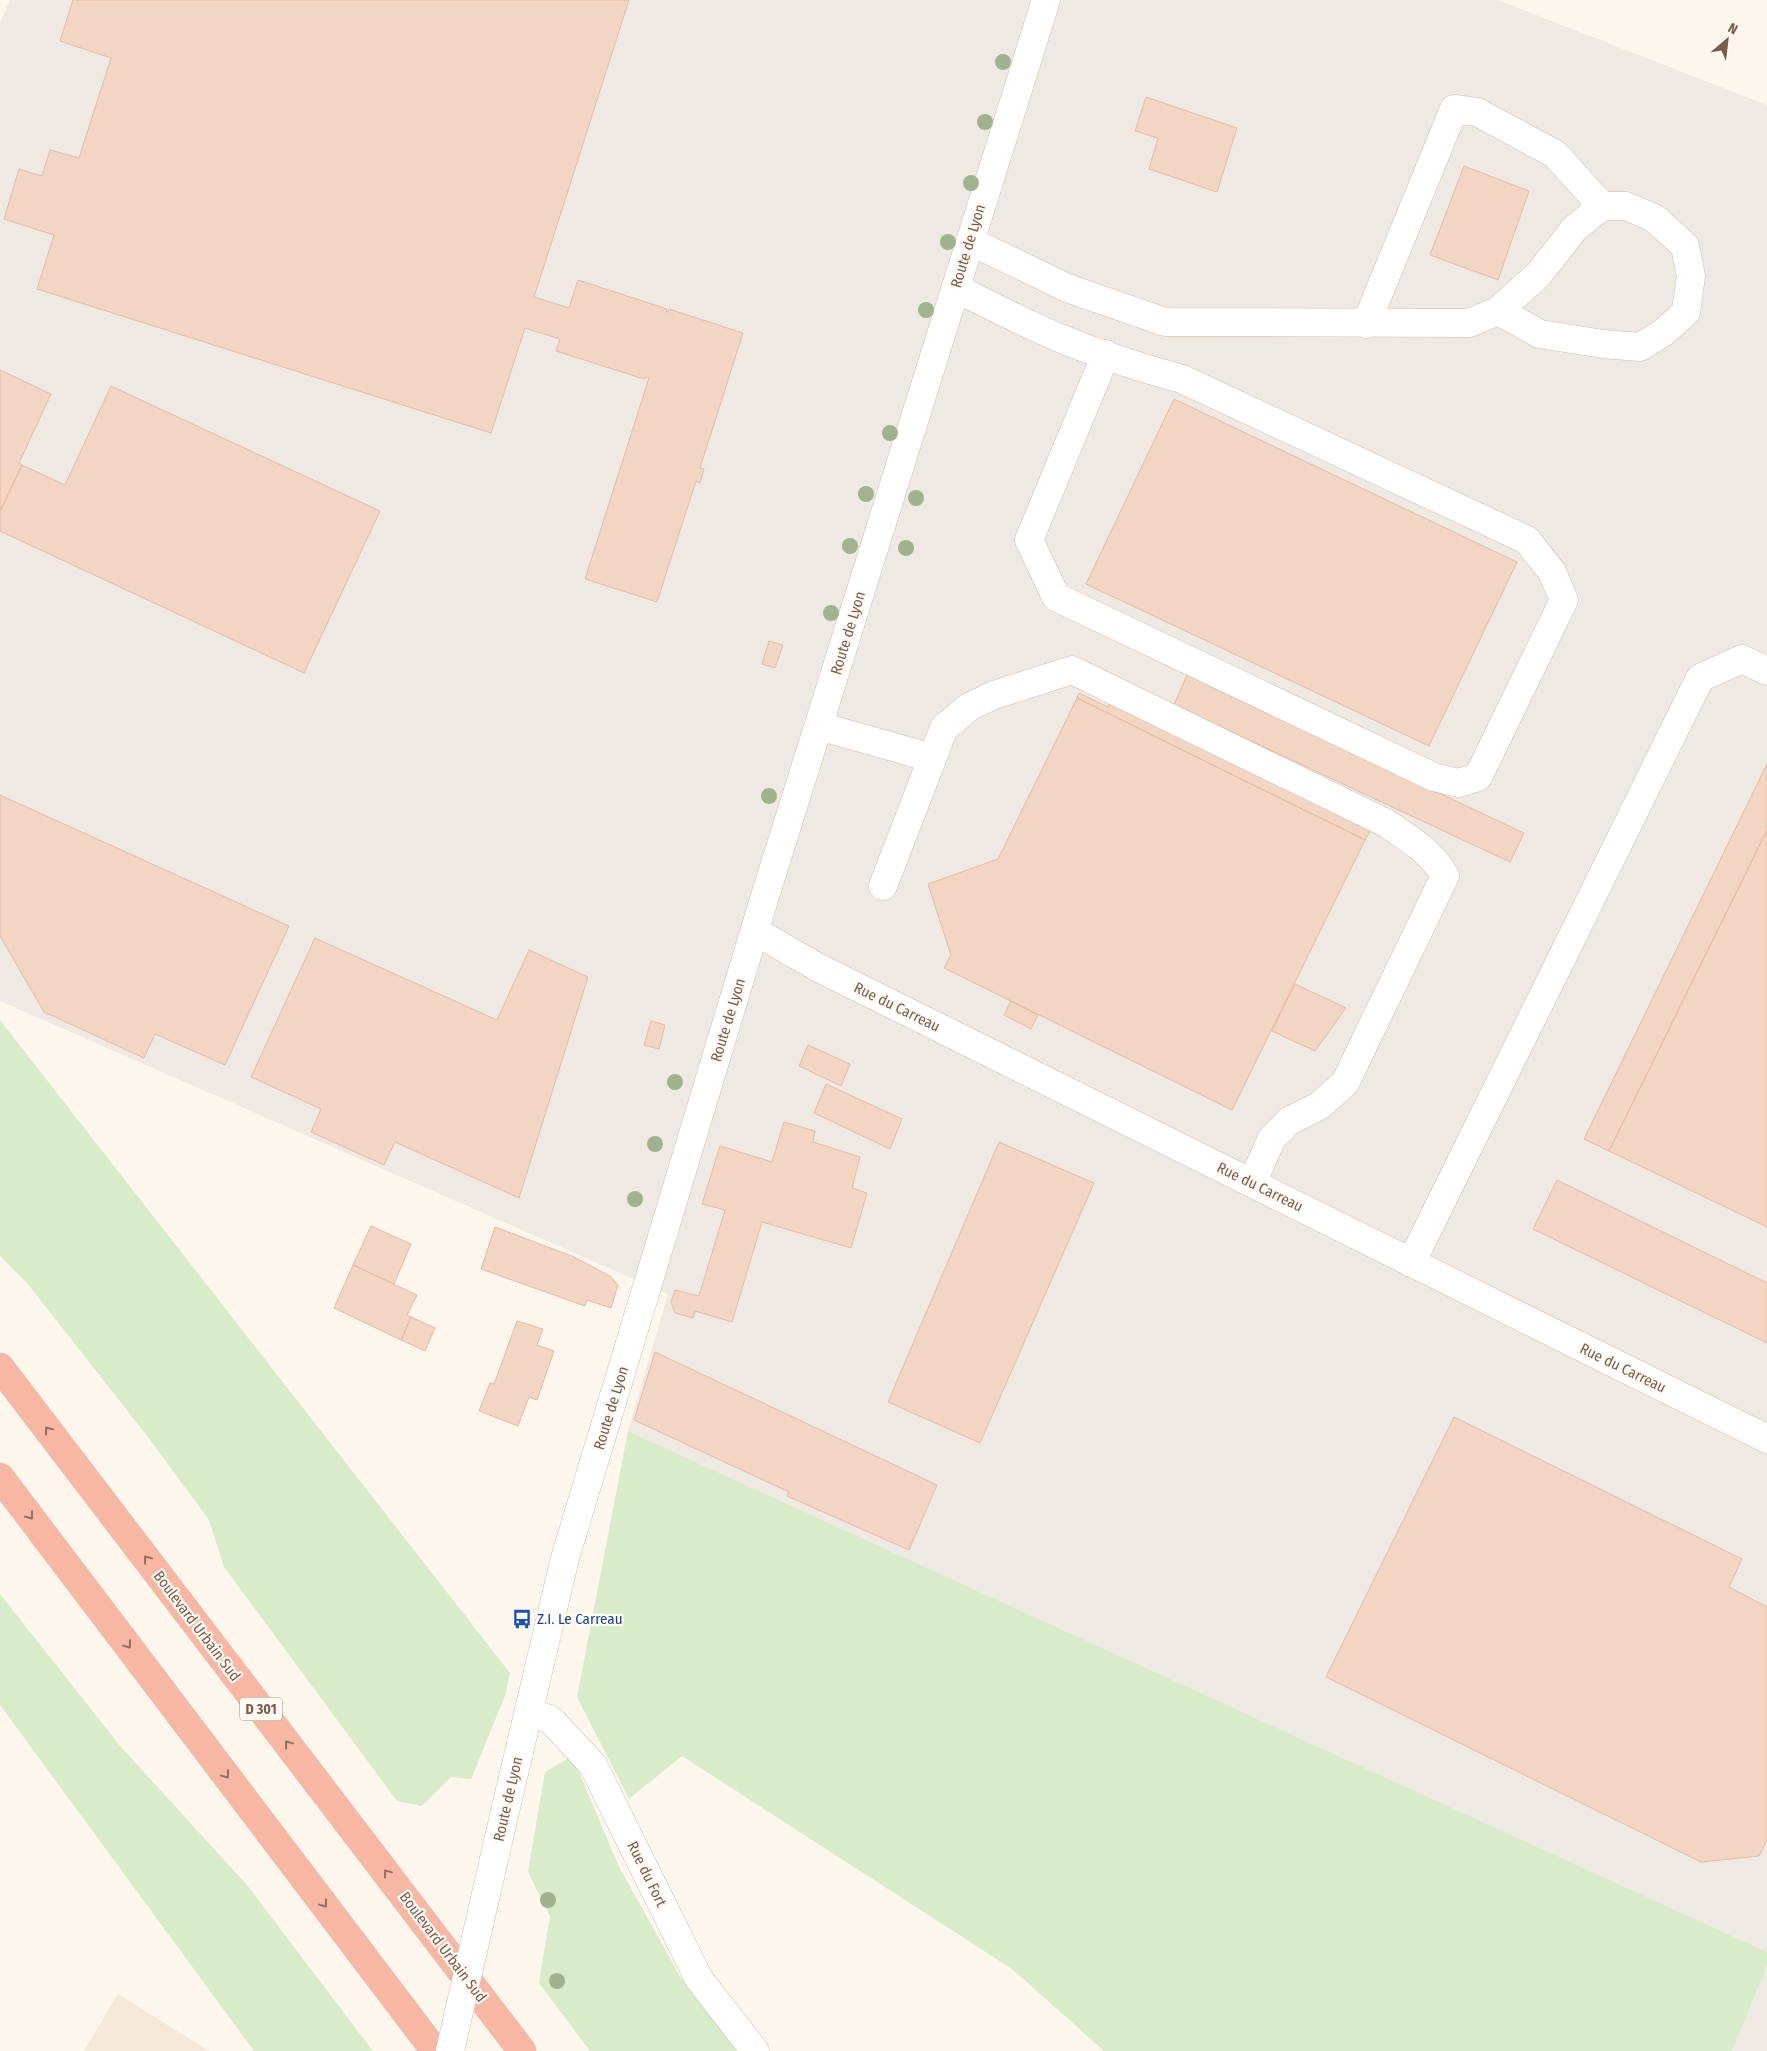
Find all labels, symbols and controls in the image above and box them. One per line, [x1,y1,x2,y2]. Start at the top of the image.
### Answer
north arrow [1702,15,1752,65]
text: N [1725,19,1741,38]
street label: Route de Lyon [947,202,989,290]
street label: Route de Lyon [827,589,869,677]
street label: Route de Lyon [707,976,749,1064]
street label: Rue du Carreau [851,978,943,1036]
street label: Rue du Carreau [1214,1158,1306,1216]
street label: Rue du Carreau [1577,1339,1669,1397]
street label: Route de Lyon [590,1364,632,1452]
one-way arrow [45,1426,54,1436]
one-way arrow [24,1510,32,1519]
one-way arrow [144,1556,152,1565]
street label: Boulevard Urbain Sud [150,1567,244,1685]
bus stop icon: Z.I. Le Carreau [511,1608,533,1630]
place label: Z.I. Le Carreau [537,1610,623,1628]
one-way arrow [122,1639,131,1649]
road number: D 301 [240,1698,282,1720]
one-way arrow [285,1740,294,1750]
street label: Route de Lyon [490,1755,526,1843]
one-way arrow [221,1769,229,1778]
street label: Rue du Fort [623,1838,671,1910]
one-way arrow [384,1870,392,1879]
street label: Boulevard Urbain Sud [396,1888,490,2006]
one-way arrow [319,1898,327,1907]

